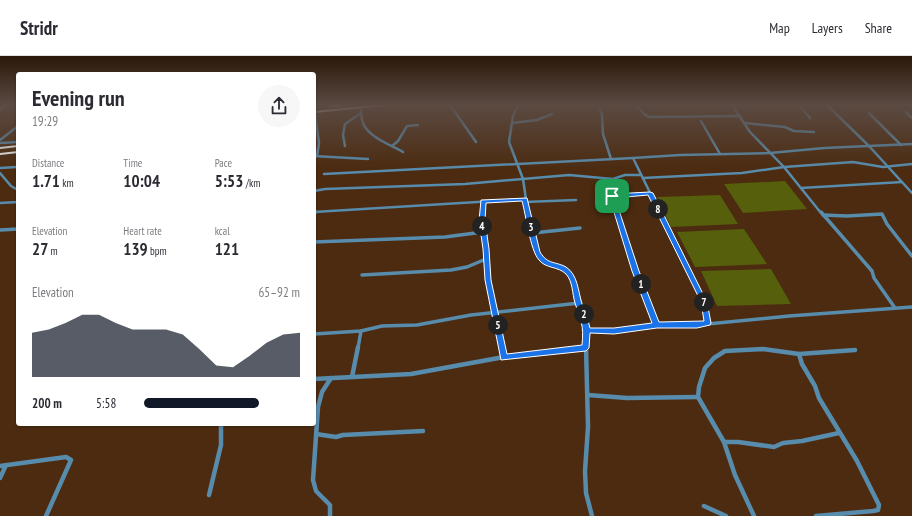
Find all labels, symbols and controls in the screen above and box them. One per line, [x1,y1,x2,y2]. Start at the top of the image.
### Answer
text: Stridr [20,16,58,40]
text: Map [769,19,790,37]
text: Layers [812,19,843,37]
text: Share [865,19,892,37]
text: Evening run [32,84,125,112]
button: share [258,85,300,127]
text: 19:29 [32,113,58,130]
text: Distance [32,156,64,170]
text: Time [123,156,142,170]
text: Pace [215,156,232,170]
text: 1.71 [32,170,60,192]
text: 10:04 [123,170,160,192]
text: 5:53 [215,170,243,192]
text: km [60,176,74,190]
text: /km [243,176,260,190]
pin [595,179,629,213]
icon: arrive [601,185,623,207]
pin: 8 [648,199,668,219]
text: 8 [655,202,661,216]
pin: 4 [472,216,492,236]
pin: 3 [521,217,541,237]
text: 4 [479,219,485,233]
text: 3 [528,220,534,234]
text: Elevation [32,224,67,238]
text: Heart rate [123,224,162,238]
text: kcal [215,224,230,238]
text: 27 [32,238,48,260]
text: 139 [123,238,148,260]
text: 121 [215,238,239,260]
text: m [48,244,58,258]
text: bpm [148,244,167,258]
pin: 1 [631,274,651,294]
text: 1 [638,277,644,291]
text: Elevation [32,284,74,301]
text: 65–92 m [258,284,300,301]
pin: 7 [694,292,714,312]
text: 7 [701,295,707,309]
pin: 2 [574,304,594,324]
text: 2 [581,307,587,321]
pin: 5 [488,315,508,335]
text: 5 [495,318,501,332]
text: 200 m [32,395,62,412]
text: 5:58 [96,395,116,412]

